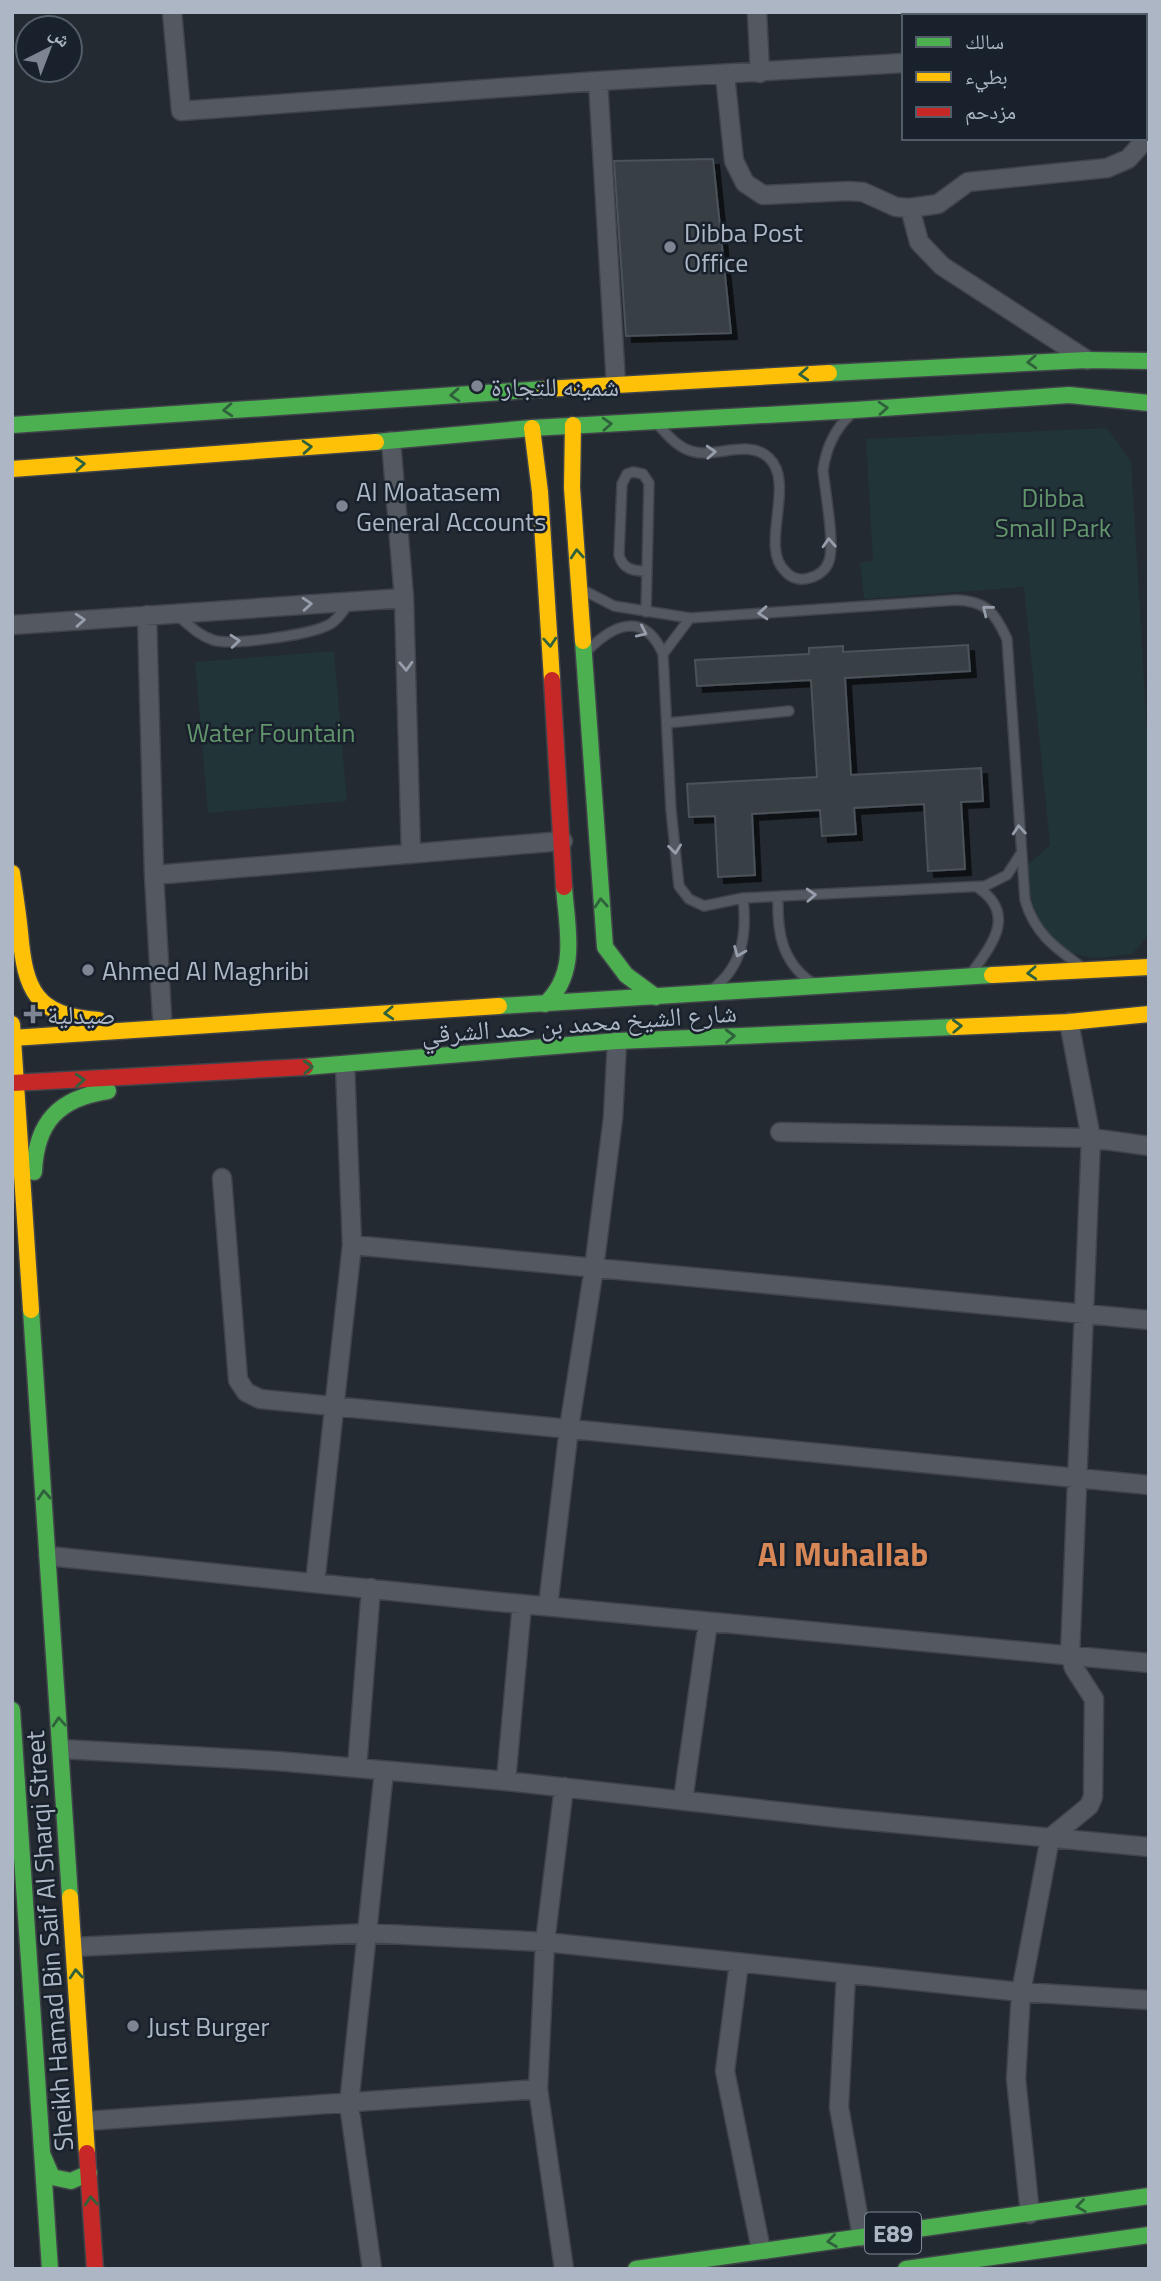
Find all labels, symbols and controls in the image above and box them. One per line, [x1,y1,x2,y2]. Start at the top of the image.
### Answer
north arrow [14,14,84,84]
legend [902,14,1147,140]
text: ش [44,18,78,54]
text: سالك [965,25,1004,57]
text: بطيء [965,60,1008,93]
text: مزدحم [965,95,1016,127]
place label: Dibba Post Office [684,213,803,282]
marker: Dibba Post Office [662,239,678,255]
one-way arrow [1026,355,1037,370]
one-way arrow [799,366,810,381]
place label: شمينه للتجارة [491,367,619,406]
marker: شمينه للتجارة [469,378,485,394]
one-way arrow [449,387,460,402]
one-way arrow [878,401,889,416]
one-way arrow [222,402,233,417]
one-way arrow [602,416,613,431]
one-way arrow [302,440,313,455]
one-way arrow [705,445,716,460]
one-way arrow [75,456,86,471]
place label: Al Moatasem General Accounts [356,472,546,541]
park label: Dibba Small Park [995,478,1111,547]
marker: Al Moatasem General Accounts [334,498,350,514]
one-way arrow [822,538,837,549]
one-way arrow [570,548,585,559]
one-way arrow [302,597,313,612]
one-way arrow [757,605,768,620]
one-way arrow [982,606,994,619]
one-way arrow [75,613,86,628]
one-way arrow [635,624,647,638]
one-way arrow [230,634,241,649]
one-way arrow [542,637,557,648]
one-way arrow [399,661,414,672]
park label: Water Fountain [186,713,356,752]
one-way arrow [1012,824,1027,835]
one-way arrow [667,843,682,854]
one-way arrow [806,888,817,903]
one-way arrow [594,897,609,908]
one-way arrow [734,945,748,957]
place label: Ahmed Al Maghribi [102,951,309,990]
marker: Ahmed Al Maghribi [80,962,96,978]
one-way arrow [1026,965,1037,980]
street label: شارع الشيخ محمد بن حمد الشرقي [420,993,738,1055]
place label: صيدلية [47,995,116,1034]
marker: صيدلية [25,1006,41,1022]
one-way arrow [383,1006,394,1021]
one-way arrow [952,1019,963,1034]
one-way arrow [725,1029,736,1044]
one-way arrow [302,1059,313,1074]
one-way arrow [75,1072,86,1087]
one-way arrow [37,1489,52,1500]
district label: Al Muhallab [758,1529,928,1579]
one-way arrow [52,1716,67,1727]
street label: Sheikh Hamad Bin Saif Al Sharqi Street [15,1729,83,2153]
one-way arrow [69,1968,84,1979]
place label: Just Burger [147,2007,269,2046]
marker: Just Burger [125,2018,141,2034]
one-way arrow [84,2195,99,2206]
one-way arrow [1075,2198,1087,2213]
road number: E89 [865,2212,921,2254]
one-way arrow [826,2233,838,2248]

